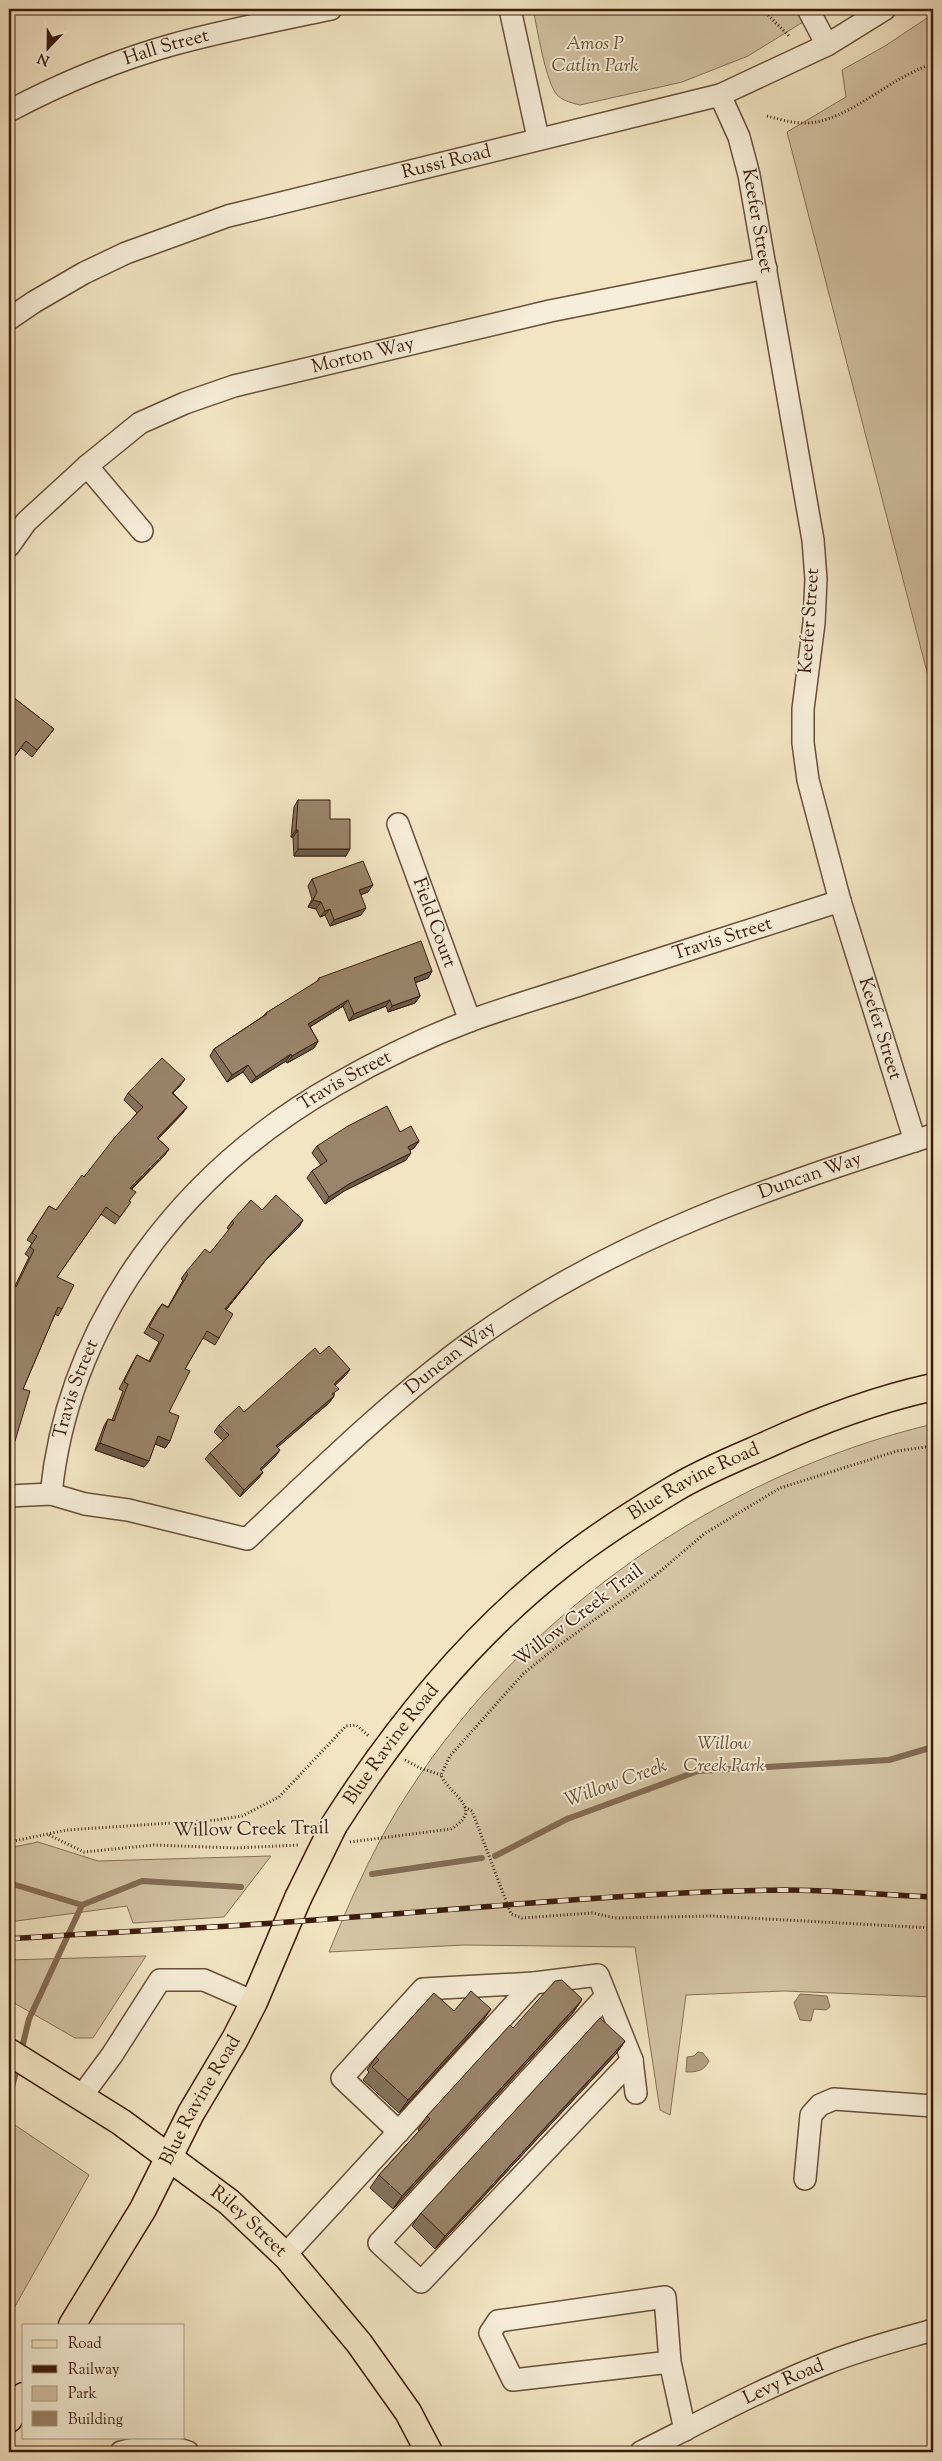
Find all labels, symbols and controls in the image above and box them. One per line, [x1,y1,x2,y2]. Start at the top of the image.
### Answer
north arrow [22,22,72,72]
street label: Hall Street [120,22,212,73]
park label: Amos P Catlin Park [551,31,639,80]
text: N [35,47,53,70]
street label: Russi Road [399,138,494,186]
street label: Keefer Street [735,166,780,276]
street label: Morton Way [309,330,418,381]
street label: Keefer Street [793,567,827,675]
street label: Field Court [405,874,463,972]
street label: Travis Street [669,910,776,968]
street label: Keefer Street [851,974,909,1084]
street label: Travis Street [293,1043,397,1118]
street label: Duncan Way [755,1145,866,1206]
street label: Duncan Way [400,1314,502,1401]
street label: Travis Street [47,1335,106,1441]
street label: Blue Ravine Road [623,1436,764,1527]
street label: Willow Creek Trail [508,1558,650,1674]
street label: Blue Ravine Road [337,1678,446,1810]
park label: Willow Creek Park [683,1731,765,1780]
water label: Willow Creek [561,1752,671,1816]
street label: Willow Creek Trail [173,1815,329,1845]
street label: Blue Ravine Road [153,2030,248,2170]
street label: Riley Street [205,2179,293,2264]
legend [22,2324,185,2438]
text: Road [68,2334,102,2355]
street label: Levy Road [739,2352,828,2412]
text: Railway [68,2360,120,2381]
text: Park [68,2384,97,2405]
text: Building [68,2410,123,2431]

